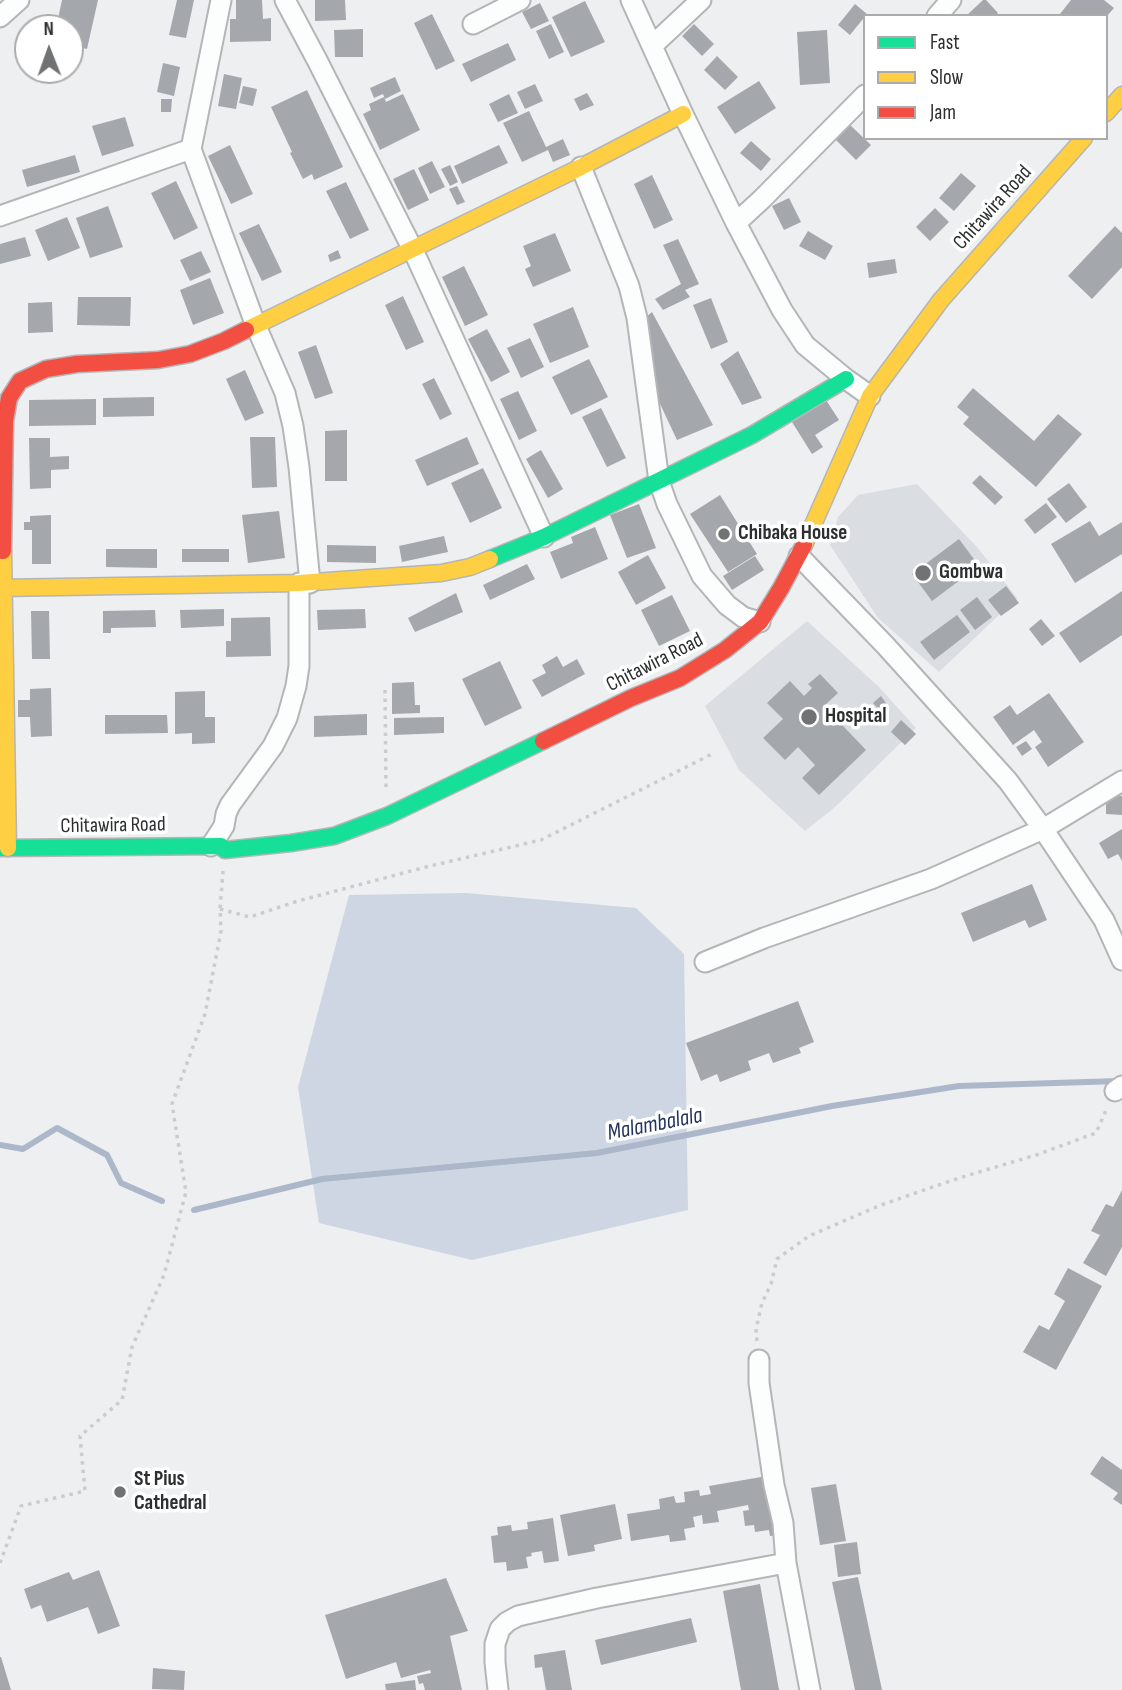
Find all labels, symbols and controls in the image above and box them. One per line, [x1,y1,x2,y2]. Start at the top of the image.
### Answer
north arrow [14,14,84,84]
legend [863,14,1108,140]
text: N [43,18,54,41]
text: Fast [930,30,960,55]
text: Slow [930,65,963,90]
text: Jam [930,100,956,125]
street label: Chitawira Road [948,160,1038,256]
place label: Chibaka House [738,521,847,547]
marker: Chibaka House [716,526,732,542]
place label: Gombwa [939,560,1003,586]
marker: Gombwa [913,563,933,583]
street label: Chitawira Road [602,628,708,698]
place label: Hospital [825,704,887,730]
marker: Hospital [799,707,819,727]
street label: Chitawira Road [60,812,166,840]
water label: Malambalala [605,1102,705,1148]
place label: St Pius Cathedral [134,1467,207,1517]
marker: St Pius Cathedral [112,1484,128,1500]

